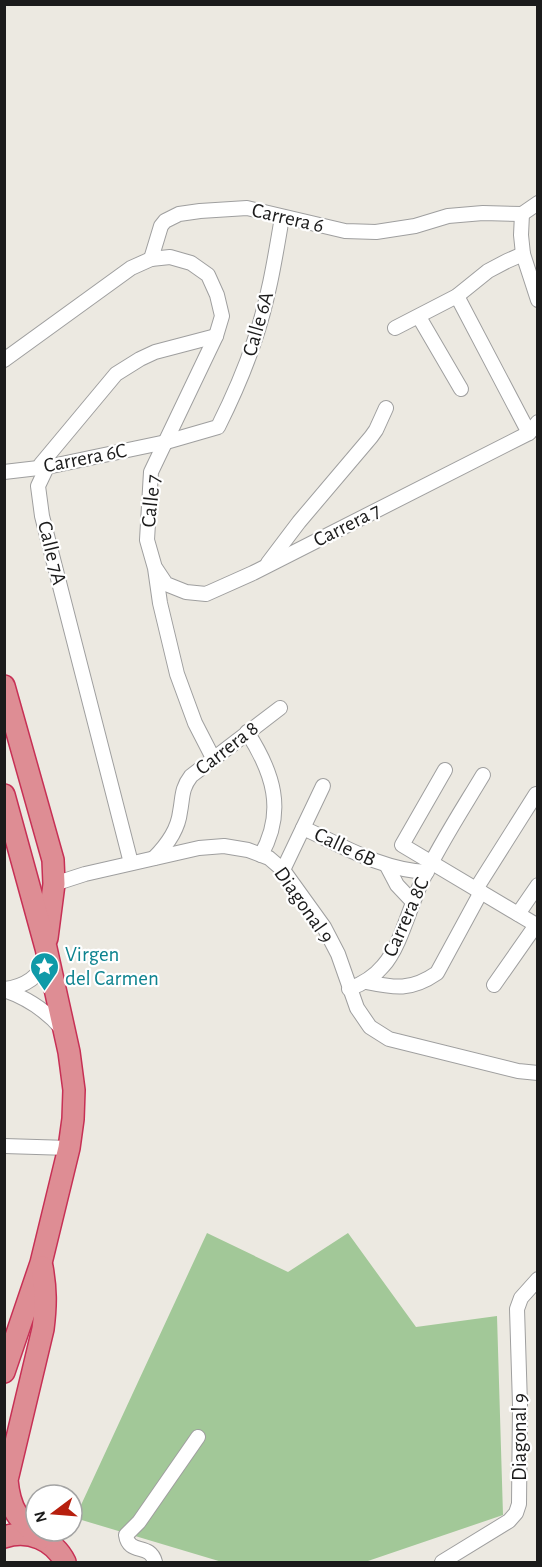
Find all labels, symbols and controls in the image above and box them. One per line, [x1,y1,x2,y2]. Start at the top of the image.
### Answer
street label: Carrera 6 [250,200,326,236]
street label: Calle 6A [239,289,277,359]
street label: Carrera 6C [42,440,128,476]
street label: Calle 7 [138,473,164,528]
street label: Carrera 7 [310,499,384,551]
street label: Calle 7A [34,519,70,587]
street label: Carrera 8 [192,717,262,779]
street label: Calle 6B [311,824,379,870]
street label: Diagonal 9 [270,863,338,947]
street label: Carrera 8C [379,874,433,960]
place label: Virgen del Carmen [65,944,159,989]
place icon: Virgen del Carmen [28,950,60,992]
street label: Diagonal 9 [509,1393,530,1481]
north arrow [24,1483,84,1543]
text: N [31,1509,50,1524]

